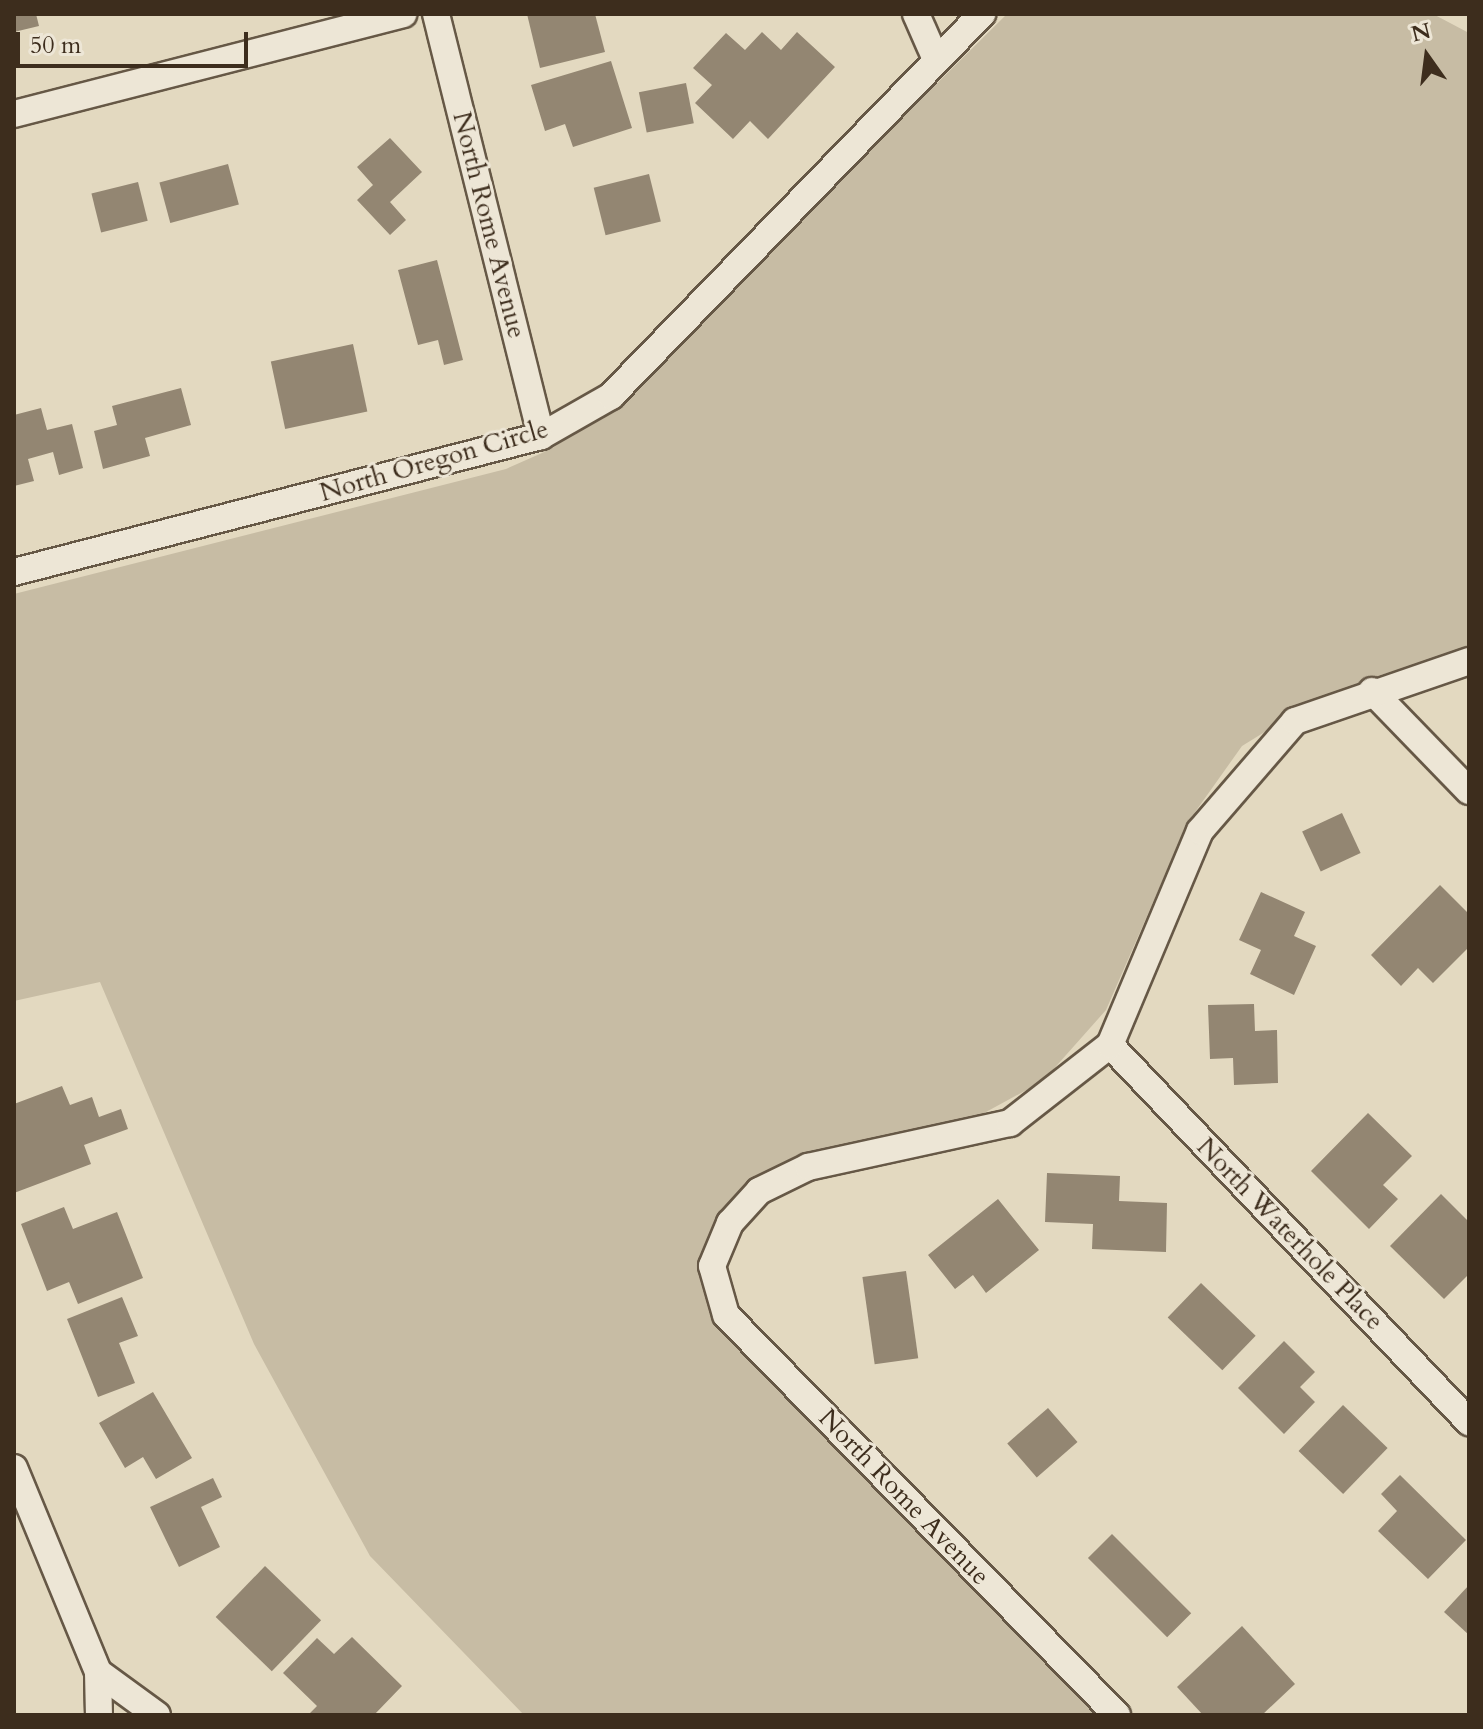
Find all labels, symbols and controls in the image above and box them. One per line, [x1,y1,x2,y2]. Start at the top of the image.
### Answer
scale bar [20,16,252,66]
north arrow [1387,16,1467,96]
text: N [1408,16,1434,50]
text: 50 m [30,29,81,62]
street label: North Rome Avenue [446,109,532,341]
street label: North Oregon Circle [316,413,552,509]
street label: North Waterhole Place [1190,1131,1390,1337]
street label: North Rome Avenue [812,1403,996,1591]

